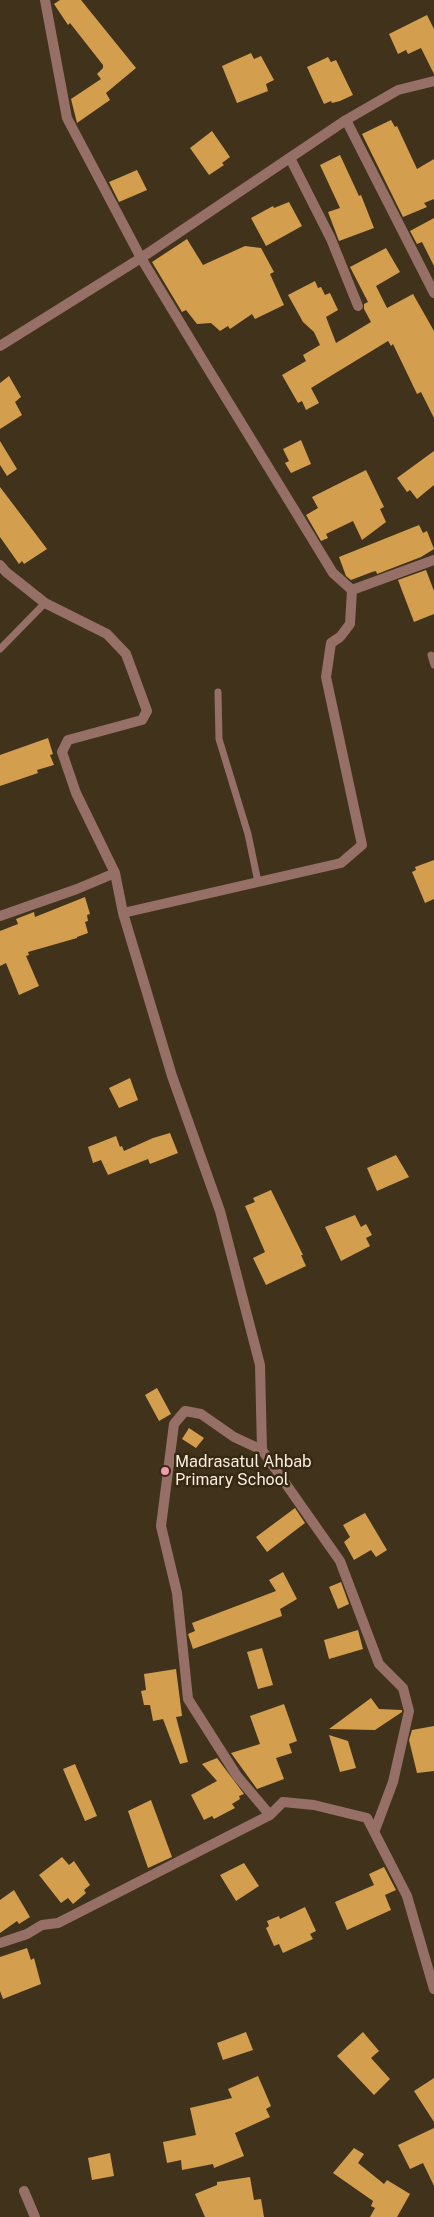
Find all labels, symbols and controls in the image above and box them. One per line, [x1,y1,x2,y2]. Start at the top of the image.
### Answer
place label: Madrasatul Ahbab Primary School [175,1452,312,1490]
marker: Madrasatul Ahbab Primary School [159,1465,171,1477]

